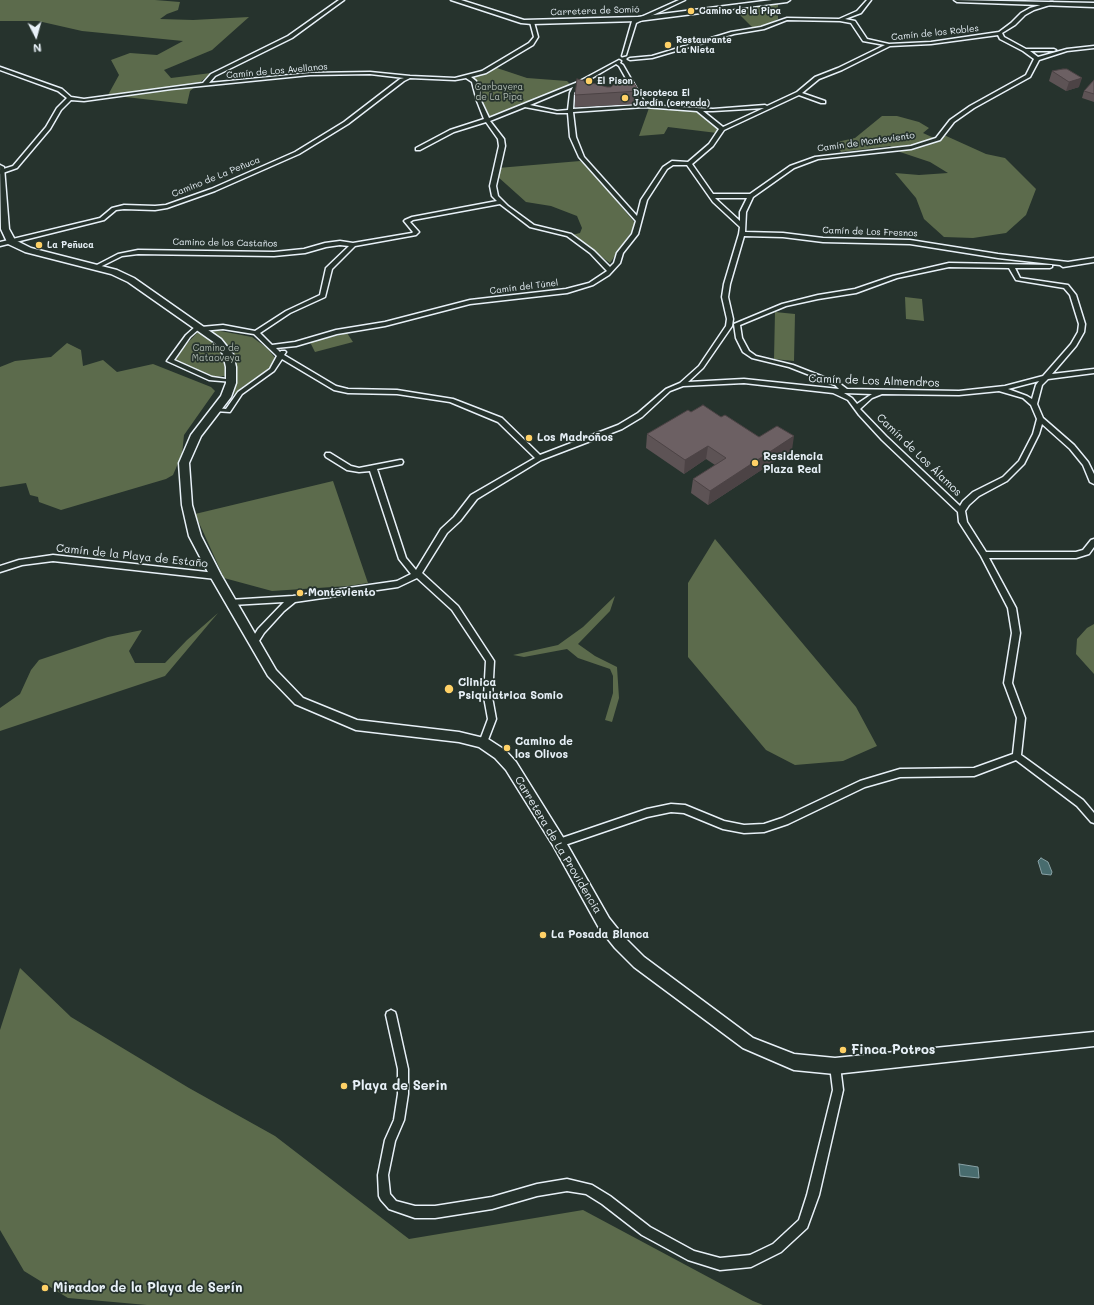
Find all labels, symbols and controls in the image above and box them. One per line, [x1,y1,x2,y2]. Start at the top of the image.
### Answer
street label: Carretera de Somió [550,4,640,18]
marker: Camino de la Pipa [686,6,696,16]
place label: Camino de la Pipa [699,6,781,16]
north arrow [16,16,56,56]
street label: Camín de los Robles [891,23,979,43]
place label: Restaurante La Nieta [676,35,732,56]
marker: Restaurante La Nieta [663,40,673,50]
text: N [32,41,42,56]
street label: Camín de Los Avellanos [226,61,328,81]
marker: El Pison [584,76,594,86]
place label: El Pison [597,76,633,86]
park label: Carbayera de La Pipa [475,82,523,103]
place label: Discoteca El Jardín (cerrada) [633,88,710,109]
marker: Discoteca El Jardín (cerrada) [620,93,630,103]
street label: Camín de Monteviento [817,130,915,154]
street label: Camino de La Peñuca [170,154,262,200]
street label: Camín de Los Fresnos [822,225,918,239]
street label: Camino de los Castaños [172,237,278,249]
marker: La Peñuca [34,240,44,250]
place label: La Peñuca [47,240,94,250]
street label: Camín del Túnel [489,277,559,297]
park label: Camino de Mataoveya [192,343,240,364]
street label: Camín de Los Almendros [808,372,940,390]
street label: Camín de Los Álamos [874,411,964,499]
place label: Los Madroños [537,431,613,445]
marker: Los Madroños [524,433,534,443]
place label: Residencia Plaza Real [763,450,823,476]
marker: Residencia Plaza Real [750,458,760,468]
street label: Camín de la Playa de Estaño [55,541,209,571]
place label: Monteviento [308,586,375,600]
marker: Monteviento [295,588,305,598]
place label: Clinica Psiquiatrica Somio [458,676,563,702]
marker: Clinica Psiquiatrica Somio [443,683,455,695]
place label: Camino de los Olivos [515,735,573,761]
marker: Camino de los Olivos [502,743,512,753]
street label: Carretera de La Providencia [512,774,604,916]
place label: La Posada Blanca [551,928,649,942]
marker: La Posada Blanca [538,930,548,940]
place label: Finca Potros [851,1042,935,1058]
marker: Finca Potros [838,1045,848,1055]
place label: Playa de Serin [352,1078,447,1094]
marker: Playa de Serin [339,1081,349,1091]
place label: Mirador de la Playa de Serín [53,1280,242,1296]
marker: Mirador de la Playa de Serín [40,1283,50,1293]

